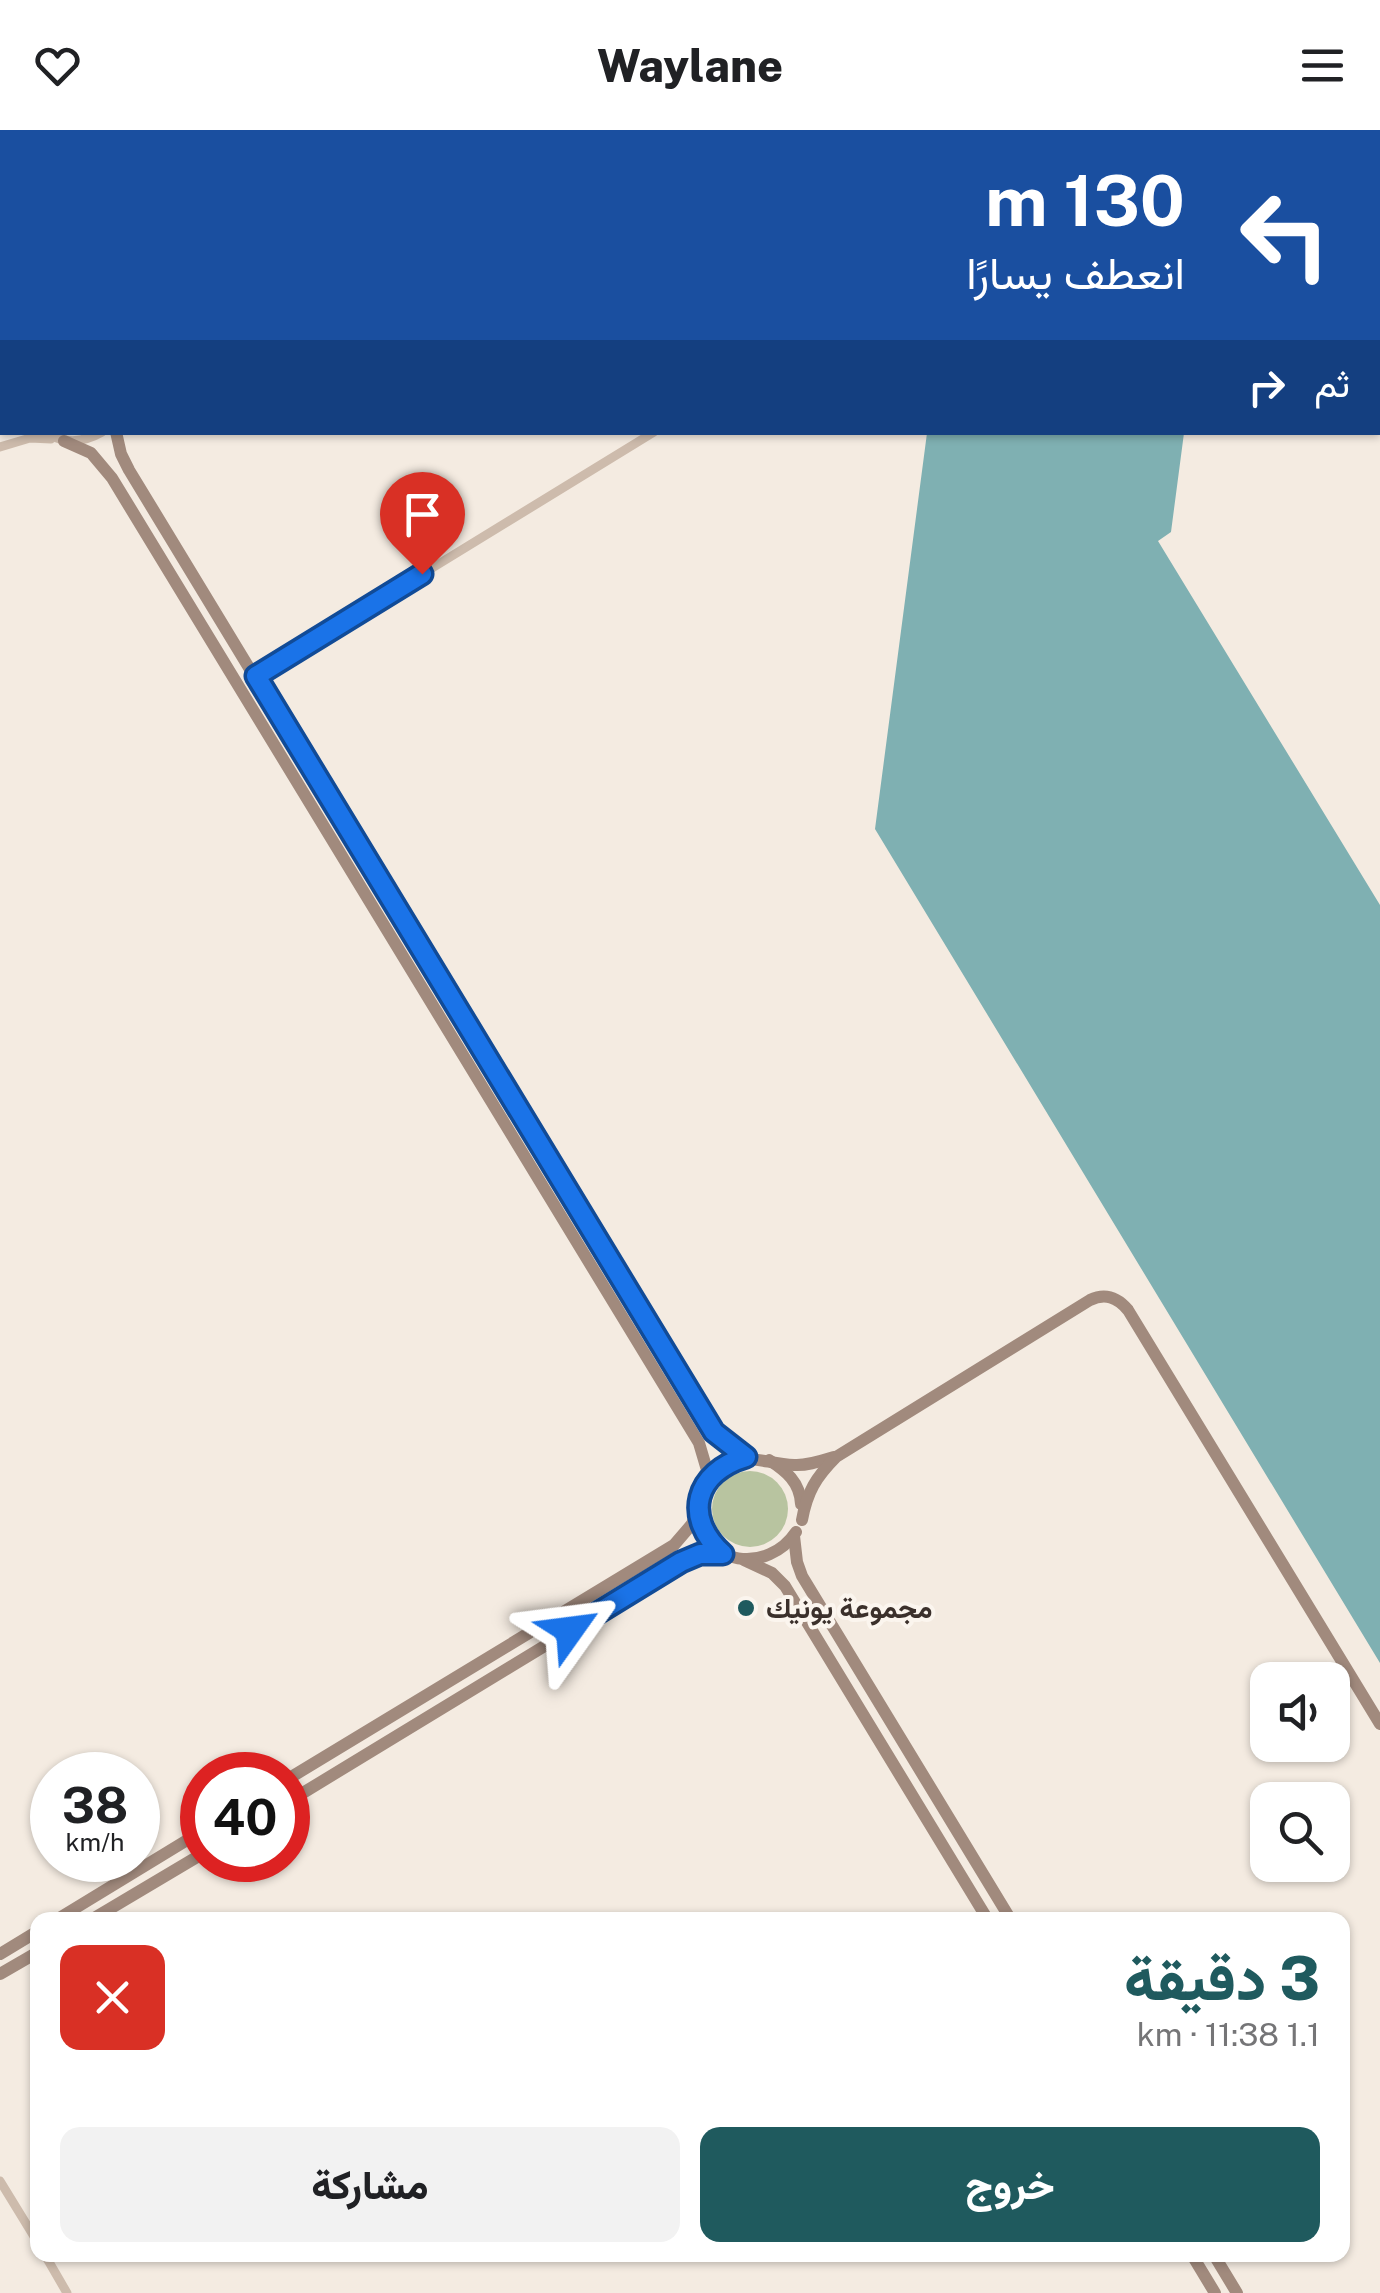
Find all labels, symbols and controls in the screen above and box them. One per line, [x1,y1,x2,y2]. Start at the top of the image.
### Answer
icon: heart [30,38,85,93]
icon: menu [1295,38,1350,93]
text: Waylane [597,39,783,92]
text: 130 m [985,159,1185,242]
icon: left [1220,170,1350,300]
text: انعطف يسارًا [966,246,1185,299]
icon: right [1239,360,1294,415]
text: ثم [1314,361,1350,406]
pin [380,472,465,575]
icon: arrive [395,487,450,542]
position arrow [518,1578,622,1682]
place label: مجموعة يونيك [766,1591,932,1626]
marker: مجموعة يونيك [735,1597,757,1619]
map controls [1250,1662,1350,1882]
button: sound [1250,1662,1350,1762]
speed limit sign: 40 [180,1752,310,1882]
text: 38 [62,1775,128,1834]
button: search [1250,1782,1350,1882]
text: km/h [66,1827,124,1857]
text: 3 دقيقة [1124,1943,1320,2014]
button: close [60,1945,165,2050]
text: 1.1 km · 11:38 [1137,2016,1320,2053]
button: مشاركة [60,2127,680,2242]
button: خروج [700,2127,1320,2242]

